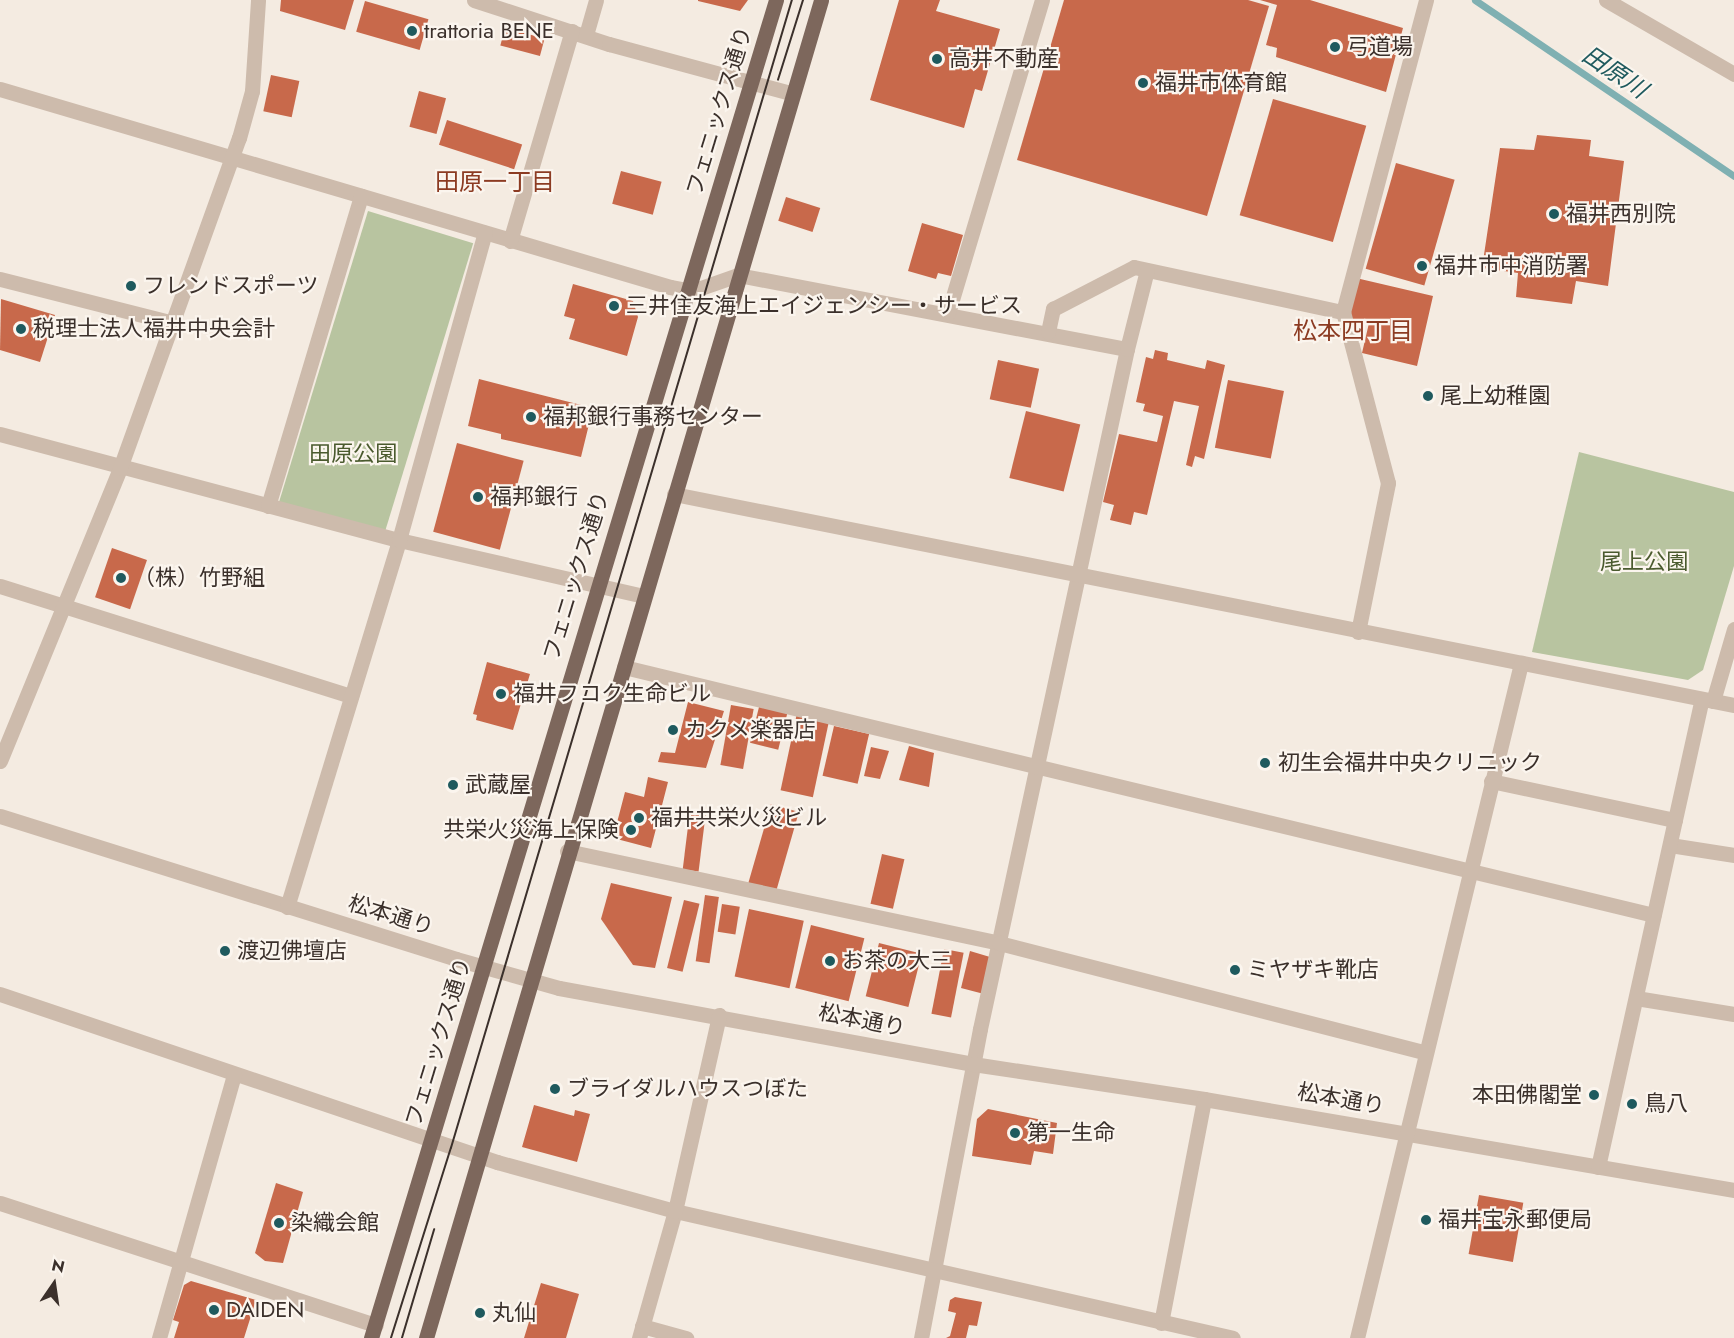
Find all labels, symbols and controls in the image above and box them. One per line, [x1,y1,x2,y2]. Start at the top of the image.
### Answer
place label: trattoria BENE [424,18,554,44]
street label: フェニックス通り [681,23,757,199]
marker: trattoria BENE [405,24,419,38]
place label: 弓道場 [1347,34,1413,60]
marker: 弓道場 [1328,40,1342,54]
water label: 田原川 [1577,40,1653,104]
place label: 高井不動産 [949,46,1059,72]
marker: 高井不動産 [930,52,944,66]
place label: 福井市体育館 [1155,70,1287,96]
marker: 福井市体育館 [1136,76,1150,90]
district label: 田原一丁目 [435,168,555,196]
place label: 福井西別院 [1566,201,1676,227]
marker: 福井西別院 [1547,207,1561,221]
place label: 福井市中消防署 [1434,253,1588,279]
marker: 福井市中消防署 [1415,259,1429,273]
place label: フレンドスポーツ [143,273,319,299]
marker: フレンドスポーツ [124,279,138,293]
place label: 三井住友海上エイジェンシー・サービス [626,293,1022,319]
marker: 三井住友海上エイジェンシー・サービス [607,299,621,313]
place label: 税理士法人福井中央会計 [33,316,275,342]
district label: 松本四丁目 [1293,317,1413,345]
marker: 税理士法人福井中央会計 [14,322,28,336]
place label: 尾上幼稚園 [1440,383,1550,409]
marker: 尾上幼稚園 [1421,389,1435,403]
place label: 福邦銀行事務センター [543,404,763,430]
marker: 福邦銀行事務センター [524,410,538,424]
park label: 田原公園 [309,441,397,467]
place label: 福邦銀行 [490,484,578,510]
street label: フェニックス通り [538,488,614,664]
marker: 福邦銀行 [471,490,485,504]
park label: 尾上公園 [1600,549,1688,575]
place label: （株）竹野組 [133,565,265,591]
marker: （株）竹野組 [114,571,128,585]
place label: 福井フコク生命ビル [513,681,711,707]
marker: 福井フコク生命ビル [494,687,508,701]
place label: カクメ楽器店 [685,717,817,743]
marker: カクメ楽器店 [666,723,680,737]
place label: 初生会福井中央クリニック [1278,750,1542,776]
marker: 初生会福井中央クリニック [1256,754,1274,772]
place label: 武蔵屋 [465,772,531,798]
marker: 武蔵屋 [446,778,460,792]
place label: 福井共栄火災ビル [651,805,827,831]
marker: 福井共栄火災ビル [632,811,646,825]
place label: 共栄火災海上保険 [443,817,619,843]
marker: 共栄火災海上保険 [624,823,638,837]
street label: 松本通り [345,890,437,940]
place label: 渡辺佛壇店 [237,938,347,964]
marker: 渡辺佛壇店 [218,944,232,958]
place label: お茶の大三 [842,948,952,974]
street label: フェニックス通り [400,954,476,1130]
marker: お茶の大三 [823,954,837,968]
place label: ミヤザキ靴店 [1247,957,1379,983]
marker: ミヤザキ靴店 [1228,963,1242,977]
street label: 松本通り [816,999,908,1041]
place label: ブライダルハウスつぼた [567,1076,809,1102]
street label: 松本通り [1295,1078,1387,1120]
marker: ブライダルハウスつぼた [548,1082,562,1096]
place label: 本田佛閣堂 [1472,1082,1582,1108]
marker: 本田佛閣堂 [1587,1088,1601,1102]
place label: 鳥八 [1644,1091,1688,1117]
marker: 鳥八 [1625,1097,1639,1111]
place label: 第一生命 [1027,1120,1115,1146]
marker: 第一生命 [1008,1126,1022,1140]
place label: 福井宝永郵便局 [1438,1207,1592,1233]
place label: 染織会館 [291,1210,379,1236]
marker: 福井宝永郵便局 [1419,1213,1433,1227]
marker: 染織会館 [272,1216,286,1230]
text: N [49,1253,67,1279]
north arrow [24,1254,84,1314]
place label: DAIDEN [226,1297,304,1323]
place label: 丸仙 [492,1300,536,1326]
marker: DAIDEN [207,1303,221,1317]
marker: 丸仙 [473,1306,487,1320]

